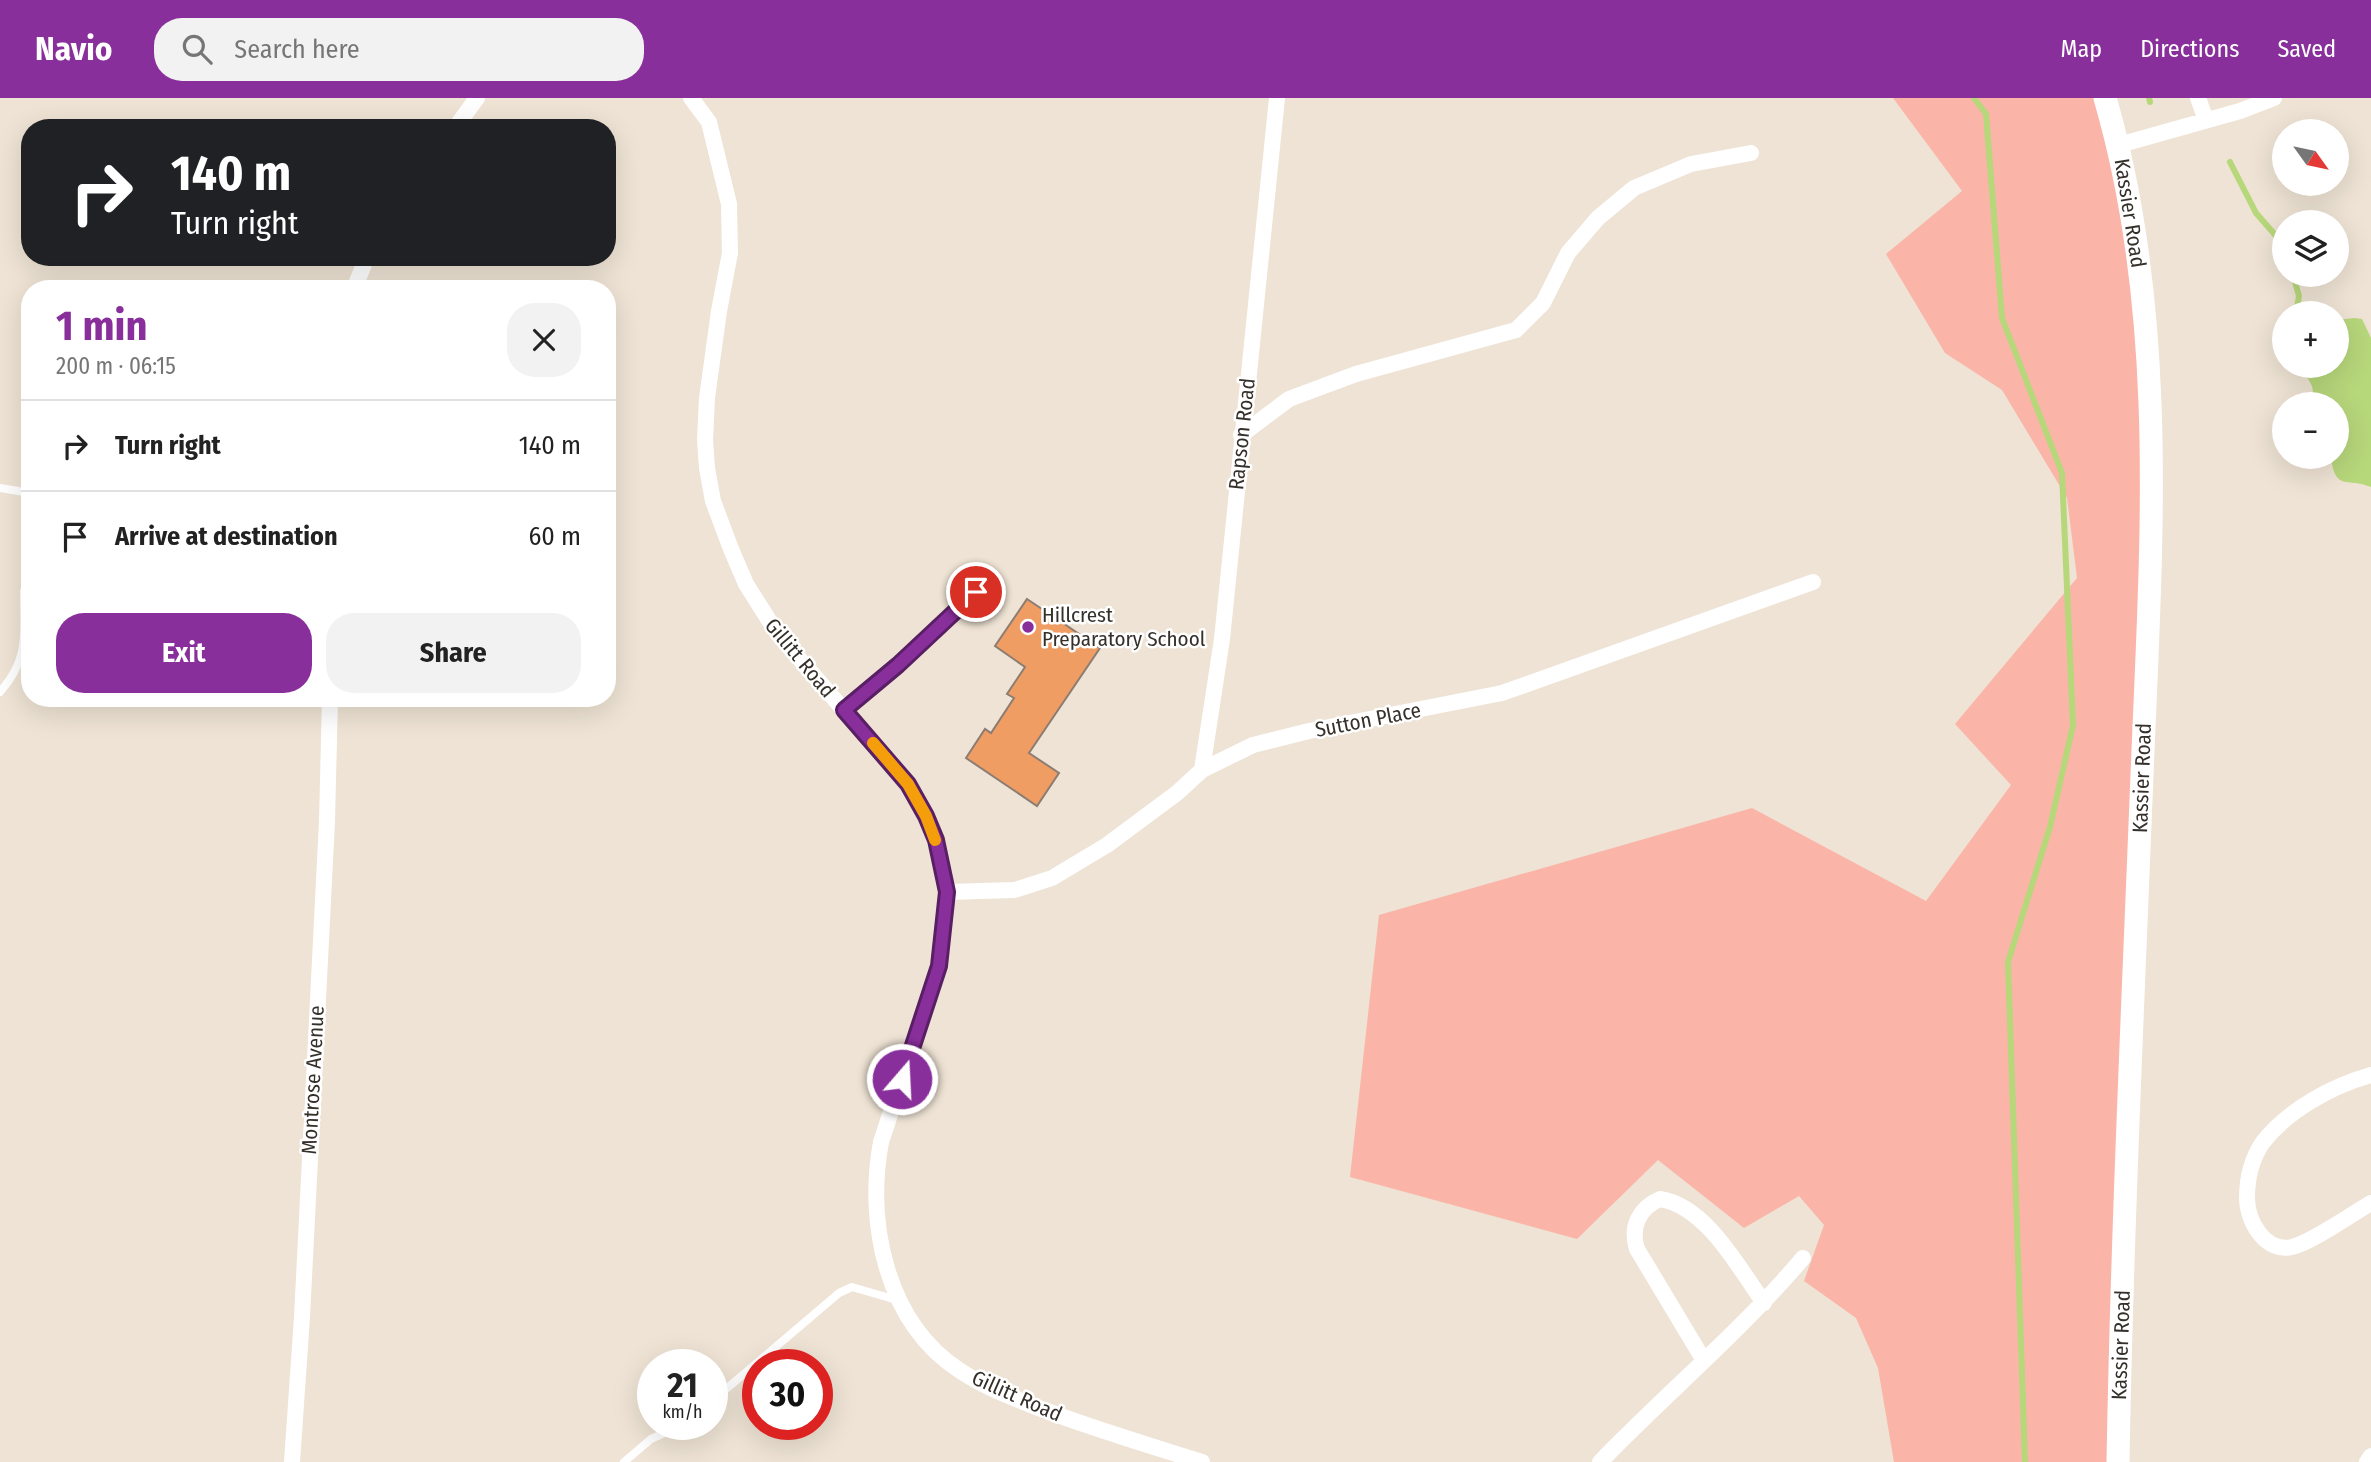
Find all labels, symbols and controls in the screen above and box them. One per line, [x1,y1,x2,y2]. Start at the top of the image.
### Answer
search box [154,18,644,81]
text: Navio [35,29,112,69]
icon: search [178,30,216,68]
text: Search here [234,34,360,65]
text: Map [2061,35,2102,63]
text: Directions [2140,35,2239,63]
text: Saved [2277,35,2336,63]
north arrow [2272,119,2348,196]
map controls [2272,119,2349,469]
text: 140 m [171,144,291,203]
icon: right [56,147,147,238]
street label: Kassier Road [2109,156,2151,270]
text: Turn right [171,204,298,242]
button: layers [2272,210,2349,287]
text: 1 min [56,301,147,351]
button: + [2272,301,2349,378]
button: close [507,303,581,377]
text: 200 m · 06:15 [56,352,176,380]
street label: Rapson Road [1223,377,1261,491]
button: − [2272,392,2349,469]
icon: right [56,427,94,465]
text: Turn right [115,430,221,461]
text: 140 m [519,430,581,461]
icon: arrive [56,518,94,556]
text: Arrive at destination [115,521,338,552]
text: 60 m [528,521,581,552]
pin [946,562,1006,622]
icon: arrive [957,573,995,611]
place label: Hillcrest Preparatory School [1042,602,1206,652]
button: Exit [56,613,312,693]
button: Share [326,613,581,693]
street label: Gillitt Road [759,613,841,703]
marker: Hillcrest Preparatory School [1020,619,1036,635]
street label: Sutton Place [1313,697,1423,743]
street label: Kassier Road [2127,722,2157,834]
street label: Montrose Avenue [296,1005,330,1155]
position arrow [865,1042,939,1116]
street label: Kassier Road [2106,1289,2136,1401]
speed limit sign: 30 [742,1349,833,1440]
text: 21 [667,1364,698,1406]
street label: Gillitt Road [968,1365,1066,1427]
text: km/h [662,1401,703,1423]

